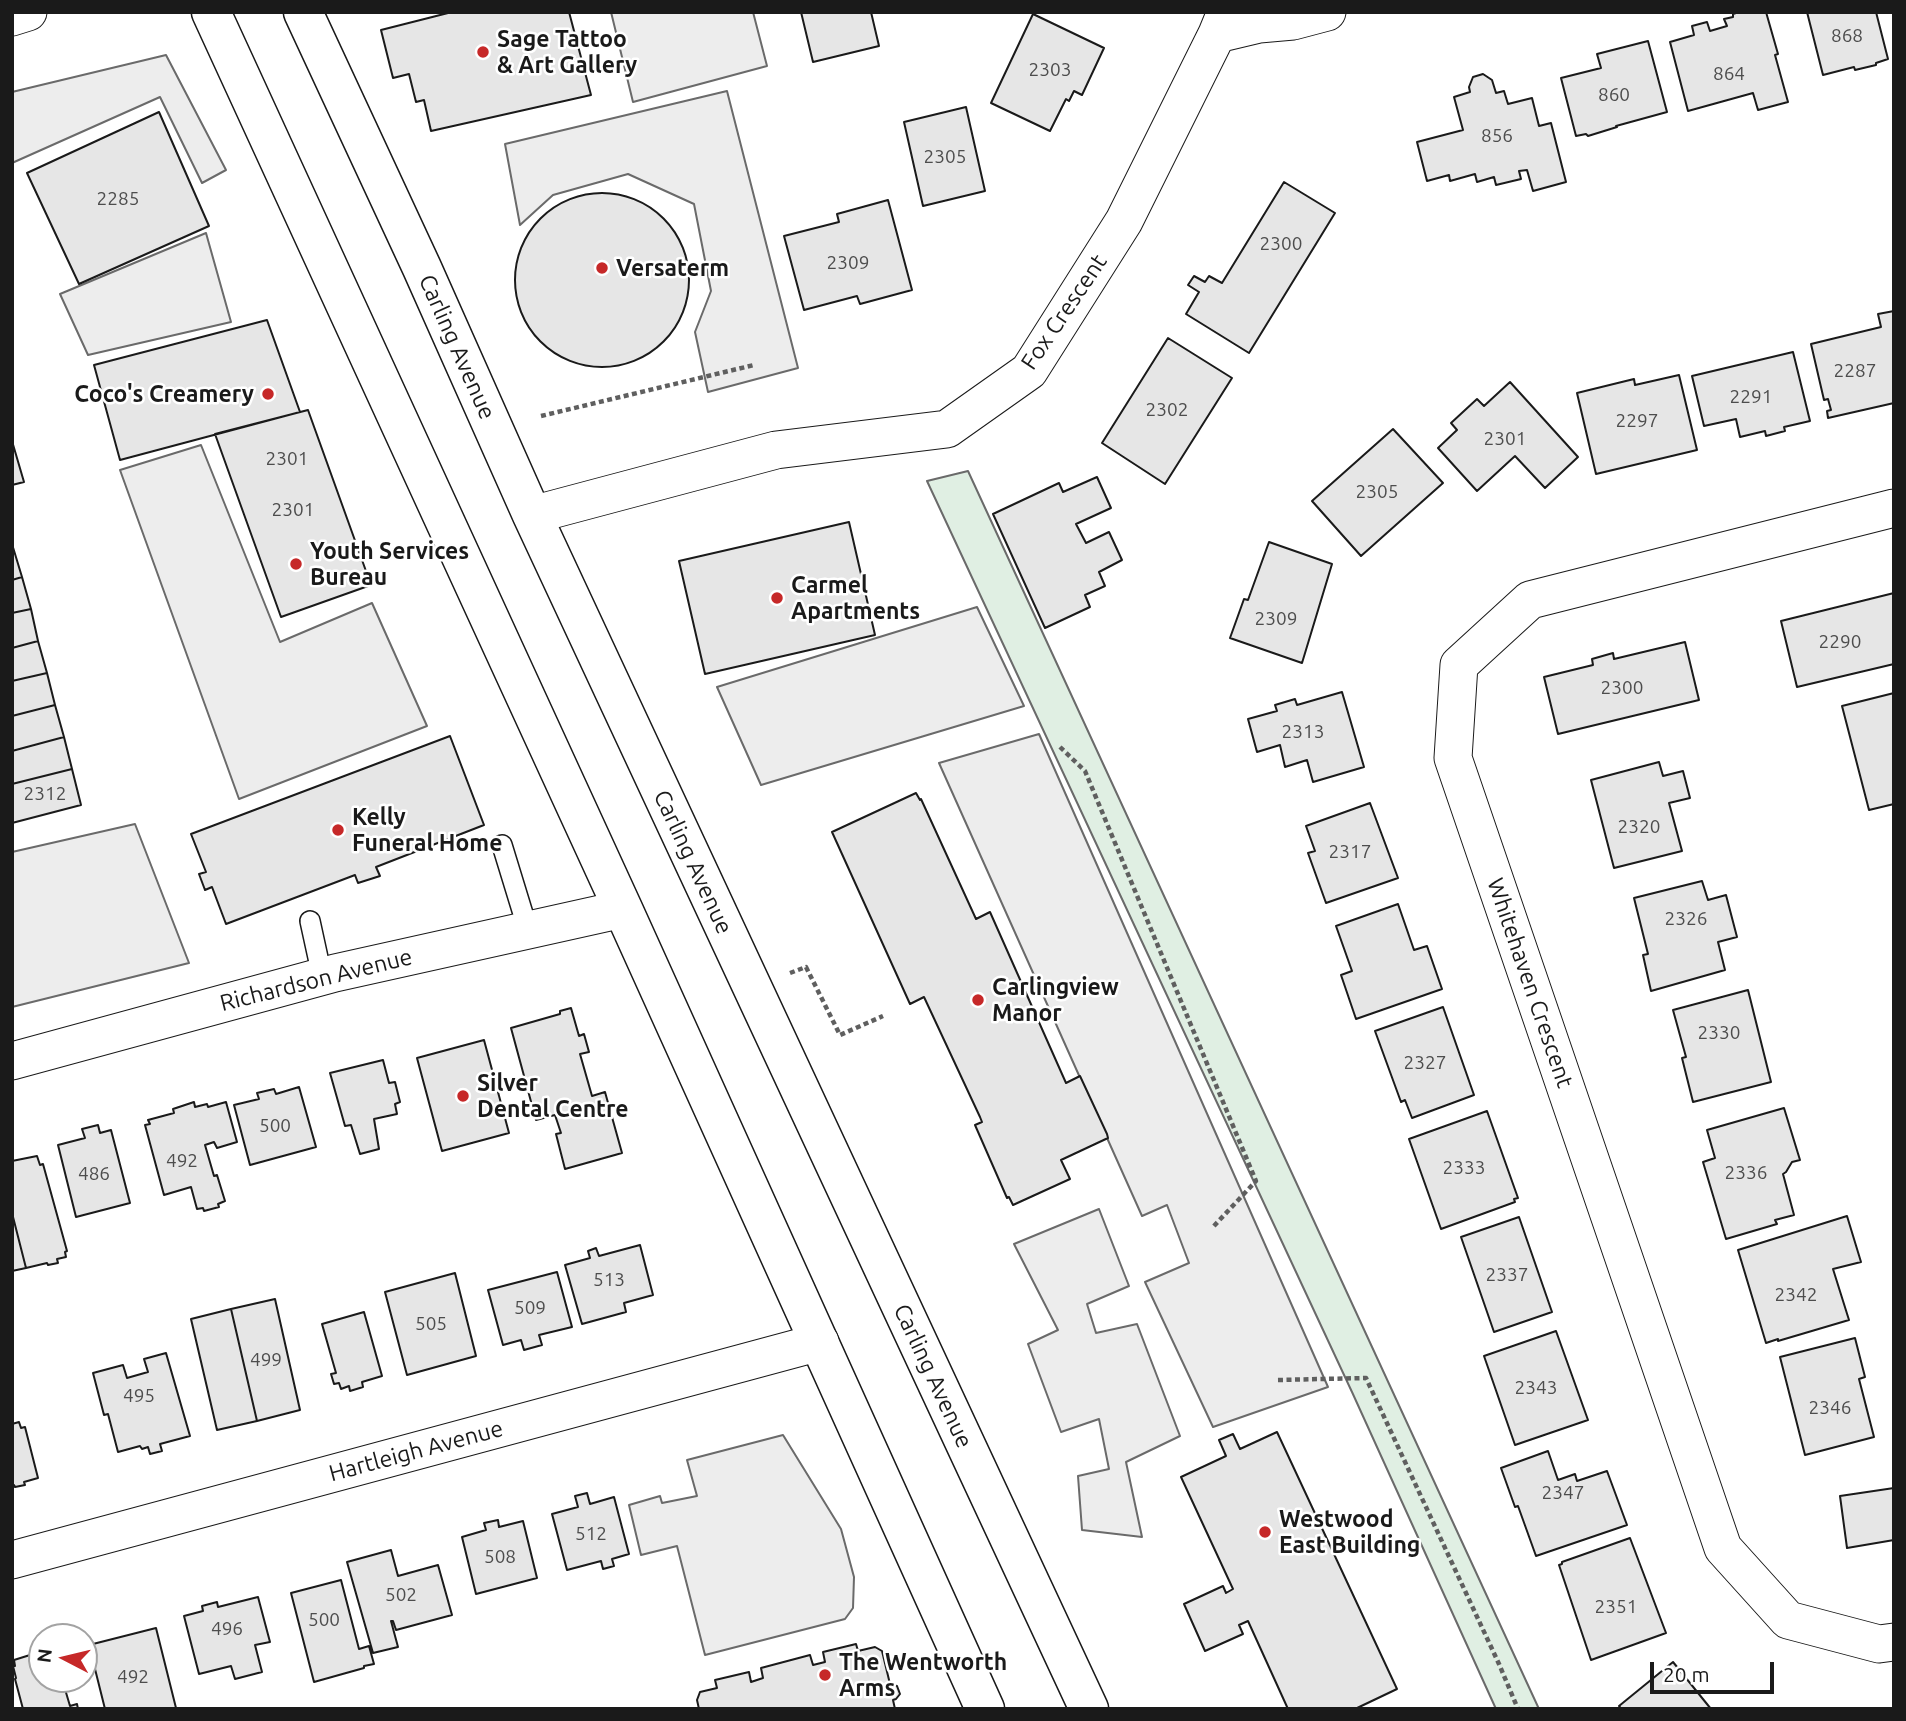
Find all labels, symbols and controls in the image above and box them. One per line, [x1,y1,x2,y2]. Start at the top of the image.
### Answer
place label: Sage Tattoo & Art Gallery [497,25,637,79]
house number: 868 [1831,25,1863,47]
marker: Sage Tattoo & Art Gallery [475,44,491,60]
house number: 2303 [1029,59,1071,81]
house number: 864 [1713,63,1745,85]
house number: 860 [1598,84,1630,106]
house number: 856 [1481,125,1513,147]
house number: 2305 [924,146,966,168]
house number: 2285 [97,188,139,210]
house number: 2300 [1260,233,1302,255]
street label: Fox Crescent [1015,249,1113,375]
house number: 2309 [827,252,869,274]
place label: Versaterm [616,254,729,282]
marker: Versaterm [594,260,610,276]
street label: Carling Avenue [413,270,501,424]
house number: 2287 [1834,360,1876,382]
place label: Coco's Creamery [74,380,254,408]
marker: Coco's Creamery [260,386,276,402]
house number: 2291 [1730,386,1772,408]
house number: 2302 [1146,399,1188,421]
house number: 2297 [1616,410,1658,432]
house number: 2301 [1484,428,1526,450]
house number: 2301 [266,448,308,470]
house number: 2305 [1356,481,1398,503]
house number: 2301 [272,499,314,521]
place label: Youth Services Bureau [310,537,469,591]
marker: Youth Services Bureau [288,556,304,572]
place label: Carmel Apartments [791,571,920,625]
marker: Carmel Apartments [769,590,785,606]
house number: 2309 [1255,608,1297,630]
house number: 2290 [1819,631,1861,653]
house number: 2300 [1601,677,1643,699]
house number: 2313 [1282,721,1324,743]
house number: 2312 [24,783,66,805]
street label: Carling Avenue [648,786,738,938]
place label: Kelly Funeral Home [352,803,502,857]
house number: 2320 [1618,816,1660,838]
marker: Kelly Funeral Home [330,822,346,838]
house number: 2317 [1329,841,1371,863]
street label: Whitehaven Crescent [1481,875,1579,1091]
house number: 2326 [1665,908,1707,930]
street label: Richardson Avenue [217,943,415,1017]
place label: Carlingview Manor [992,973,1119,1027]
marker: Carlingview Manor [970,992,986,1008]
house number: 2330 [1698,1022,1740,1044]
house number: 2327 [1404,1052,1446,1074]
place label: Silver Dental Centre [477,1069,629,1123]
marker: Silver Dental Centre [455,1088,471,1104]
house number: 500 [259,1115,291,1137]
house number: 492 [166,1150,198,1172]
house number: 2333 [1443,1157,1485,1179]
house number: 2336 [1725,1162,1767,1184]
house number: 486 [78,1163,110,1185]
house number: 2337 [1486,1264,1528,1286]
house number: 513 [593,1269,625,1291]
house number: 2342 [1775,1284,1817,1306]
house number: 509 [514,1297,546,1319]
street label: Carling Avenue [888,1300,978,1452]
house number: 505 [415,1313,447,1335]
house number: 499 [250,1349,282,1371]
house number: 2343 [1515,1377,1557,1399]
house number: 495 [123,1385,155,1407]
house number: 2346 [1809,1397,1851,1419]
street label: Hartleigh Avenue [326,1415,506,1487]
house number: 2347 [1542,1482,1584,1504]
place label: Westwood East Building [1279,1505,1420,1559]
house number: 512 [575,1523,607,1545]
marker: Westwood East Building [1257,1524,1273,1540]
house number: 508 [484,1546,516,1568]
house number: 502 [385,1584,417,1606]
house number: 2351 [1595,1596,1637,1618]
house number: 500 [308,1609,340,1631]
house number: 496 [211,1618,243,1640]
north arrow [28,1623,98,1693]
text: N [32,1647,56,1664]
place label: The Wentworth Arms [839,1648,1007,1702]
scale bar [1654,1648,1778,1692]
text: 20 m [1663,1662,1710,1686]
house number: 492 [117,1666,149,1688]
marker: The Wentworth Arms [817,1667,833,1683]

